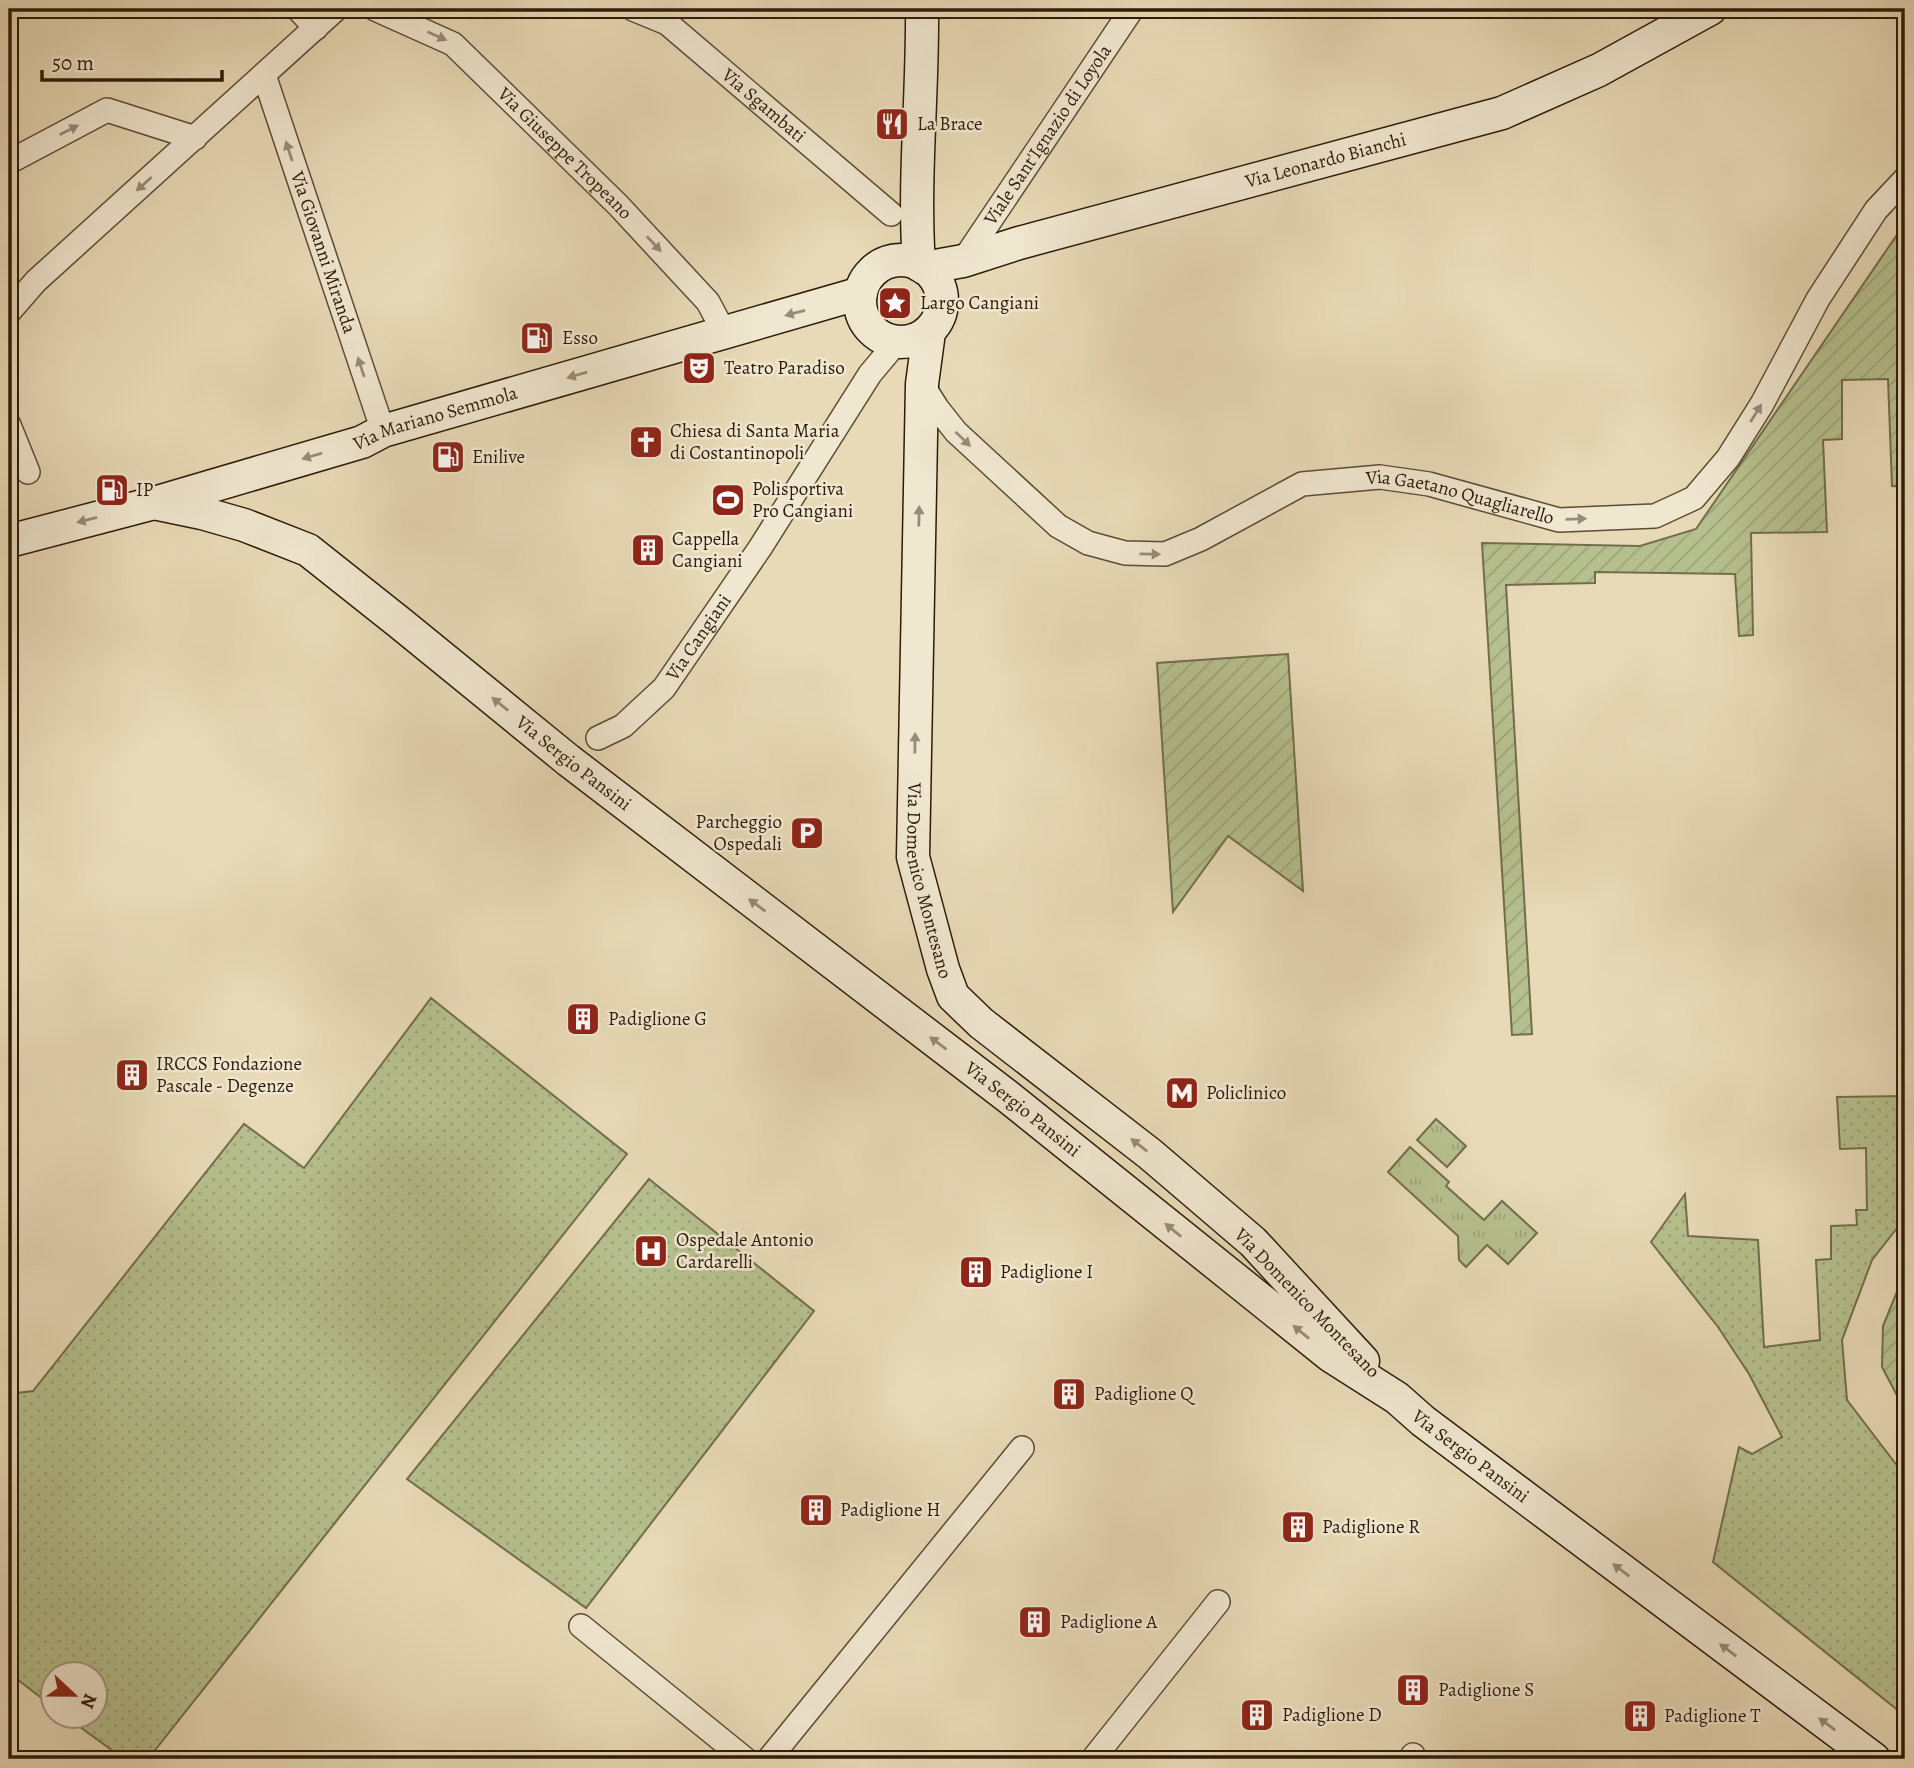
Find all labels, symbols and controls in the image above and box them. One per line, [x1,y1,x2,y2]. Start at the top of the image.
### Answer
one-way arrow [427,31,448,42]
scale bar [42,38,222,82]
street label: Viale Sant'Ignazio di Loyola [977,39,1118,231]
text: 50 m [52,49,94,77]
street label: Via Sgambati [715,62,811,149]
street label: Via Giuseppe Tropeano [491,81,638,225]
restaurant icon: La Brace [873,105,911,143]
place label: La Brace [917,111,983,137]
one-way arrow [59,125,79,136]
street label: Via Leonardo Bianchi [1241,126,1409,195]
one-way arrow [283,140,294,161]
street label: Via Giovanni Miranda [284,167,363,337]
one-way arrow [136,175,153,191]
one-way arrow [646,235,661,252]
place icon: Largo Cangiani [876,284,914,322]
place label: Largo Cangiani [920,290,1039,316]
one-way arrow [784,308,806,319]
fuel station icon: Esso [518,319,556,357]
place label: Esso [562,325,598,351]
theatre icon: Teatro Paradiso [680,349,718,387]
place label: Teatro Paradiso [724,355,845,381]
one-way arrow [355,356,366,377]
one-way arrow [566,371,587,381]
street label: Via Mariano Semmola [349,380,521,457]
one-way arrow [1750,404,1762,423]
place label: Chiesa di Santa Maria di Costantinopoli [670,418,840,466]
church icon: Chiesa di Santa Maria di Costantinopoli [627,423,665,461]
one-way arrow [954,430,971,446]
fuel station icon: Enilive [429,438,467,476]
place label: Enilive [472,444,525,470]
one-way arrow [302,452,323,462]
street label: Via Gaetano Quagliarello [1364,464,1557,531]
fuel station icon: IP [93,471,131,509]
place label: Polisportiva Pro Cangiani [752,476,853,524]
place label: IP [136,477,154,503]
sports icon: Polisportiva Pro Cangiani [709,481,747,519]
one-way arrow [914,504,925,526]
one-way arrow [1565,514,1587,525]
one-way arrow [76,515,98,526]
place label: Cappella Cangiani [672,526,743,574]
building icon: Cappella Cangiani [629,531,667,569]
one-way arrow [1140,548,1162,560]
street label: Via Cangiani [659,589,738,687]
one-way arrow [492,697,510,712]
street label: Via Sergio Pansini [509,709,637,817]
one-way arrow [909,732,921,754]
street label: Via Domenico Montesano [900,781,958,982]
place label: Parcheggio Ospedali [696,809,782,857]
parking icon: Parcheggio Ospedali [788,814,826,852]
one-way arrow [748,898,766,912]
building icon: Padiglione G [564,1000,602,1038]
place label: Padiglione G [608,1006,707,1032]
one-way arrow [929,1035,947,1050]
place label: IRCCS Fondazione Pascale - Degenze [156,1051,302,1099]
street label: Via Sergio Pansini [959,1055,1086,1163]
building icon: IRCCS Fondazione Pascale - Degenze [113,1056,151,1094]
metro station icon: Policlinico [1163,1074,1201,1112]
place label: Policlinico [1206,1080,1286,1106]
one-way arrow [1130,1139,1148,1153]
street label: Via Domenico Montesano [1228,1222,1386,1384]
one-way arrow [1165,1223,1182,1238]
place label: Ospedale Antonio Cardarelli [676,1227,813,1275]
hospital icon: Ospedale Antonio Cardarelli [632,1232,670,1270]
building icon: Padiglione I [957,1253,995,1291]
place label: Padiglione I [1000,1259,1093,1285]
one-way arrow [1292,1324,1310,1339]
building icon: Padiglione Q [1050,1375,1088,1413]
place label: Padiglione Q [1094,1381,1196,1407]
street label: Via Sergio Pansini [1405,1403,1534,1509]
building icon: Padiglione H [797,1491,835,1529]
place label: Padiglione H [840,1497,941,1523]
building icon: Padiglione R [1279,1508,1317,1546]
place label: Padiglione R [1322,1514,1420,1540]
one-way arrow [1613,1562,1631,1577]
building icon: Padiglione A [1016,1603,1054,1641]
place label: Padiglione A [1060,1609,1158,1635]
one-way arrow [1720,1642,1738,1657]
north arrow [38,1660,108,1730]
building icon: Padiglione S [1394,1671,1432,1709]
place label: Padiglione S [1438,1677,1534,1703]
text: N [74,1690,103,1712]
building icon: Padiglione D [1238,1696,1276,1734]
building icon: Padiglione T [1621,1697,1659,1735]
place label: Padiglione D [1282,1702,1382,1728]
place label: Padiglione T [1664,1703,1761,1729]
one-way arrow [1818,1718,1836,1732]

